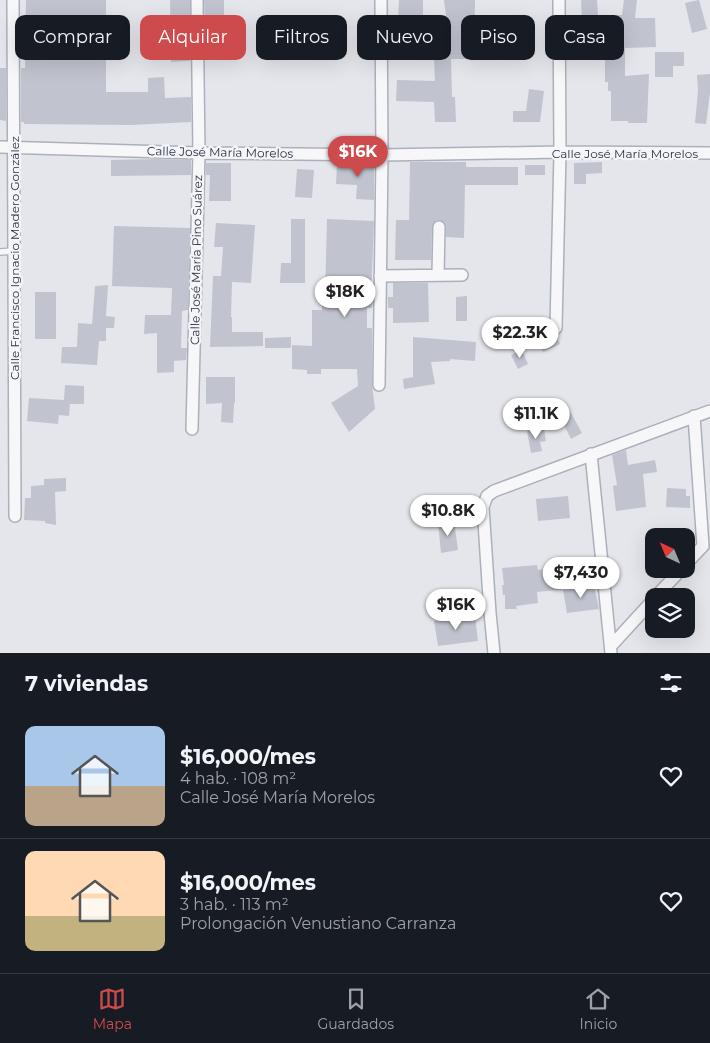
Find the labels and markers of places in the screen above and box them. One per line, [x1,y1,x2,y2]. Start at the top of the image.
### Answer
pin: $16K [328,136,388,178]
pin: $18K [315,276,375,318]
pin: $22.3K [479,316,561,359]
pin: $11.1K [495,398,577,440]
pin: $10.8K [407,494,489,537]
pin: $7,430 [540,556,622,599]
pin: $16K [426,588,486,631]

